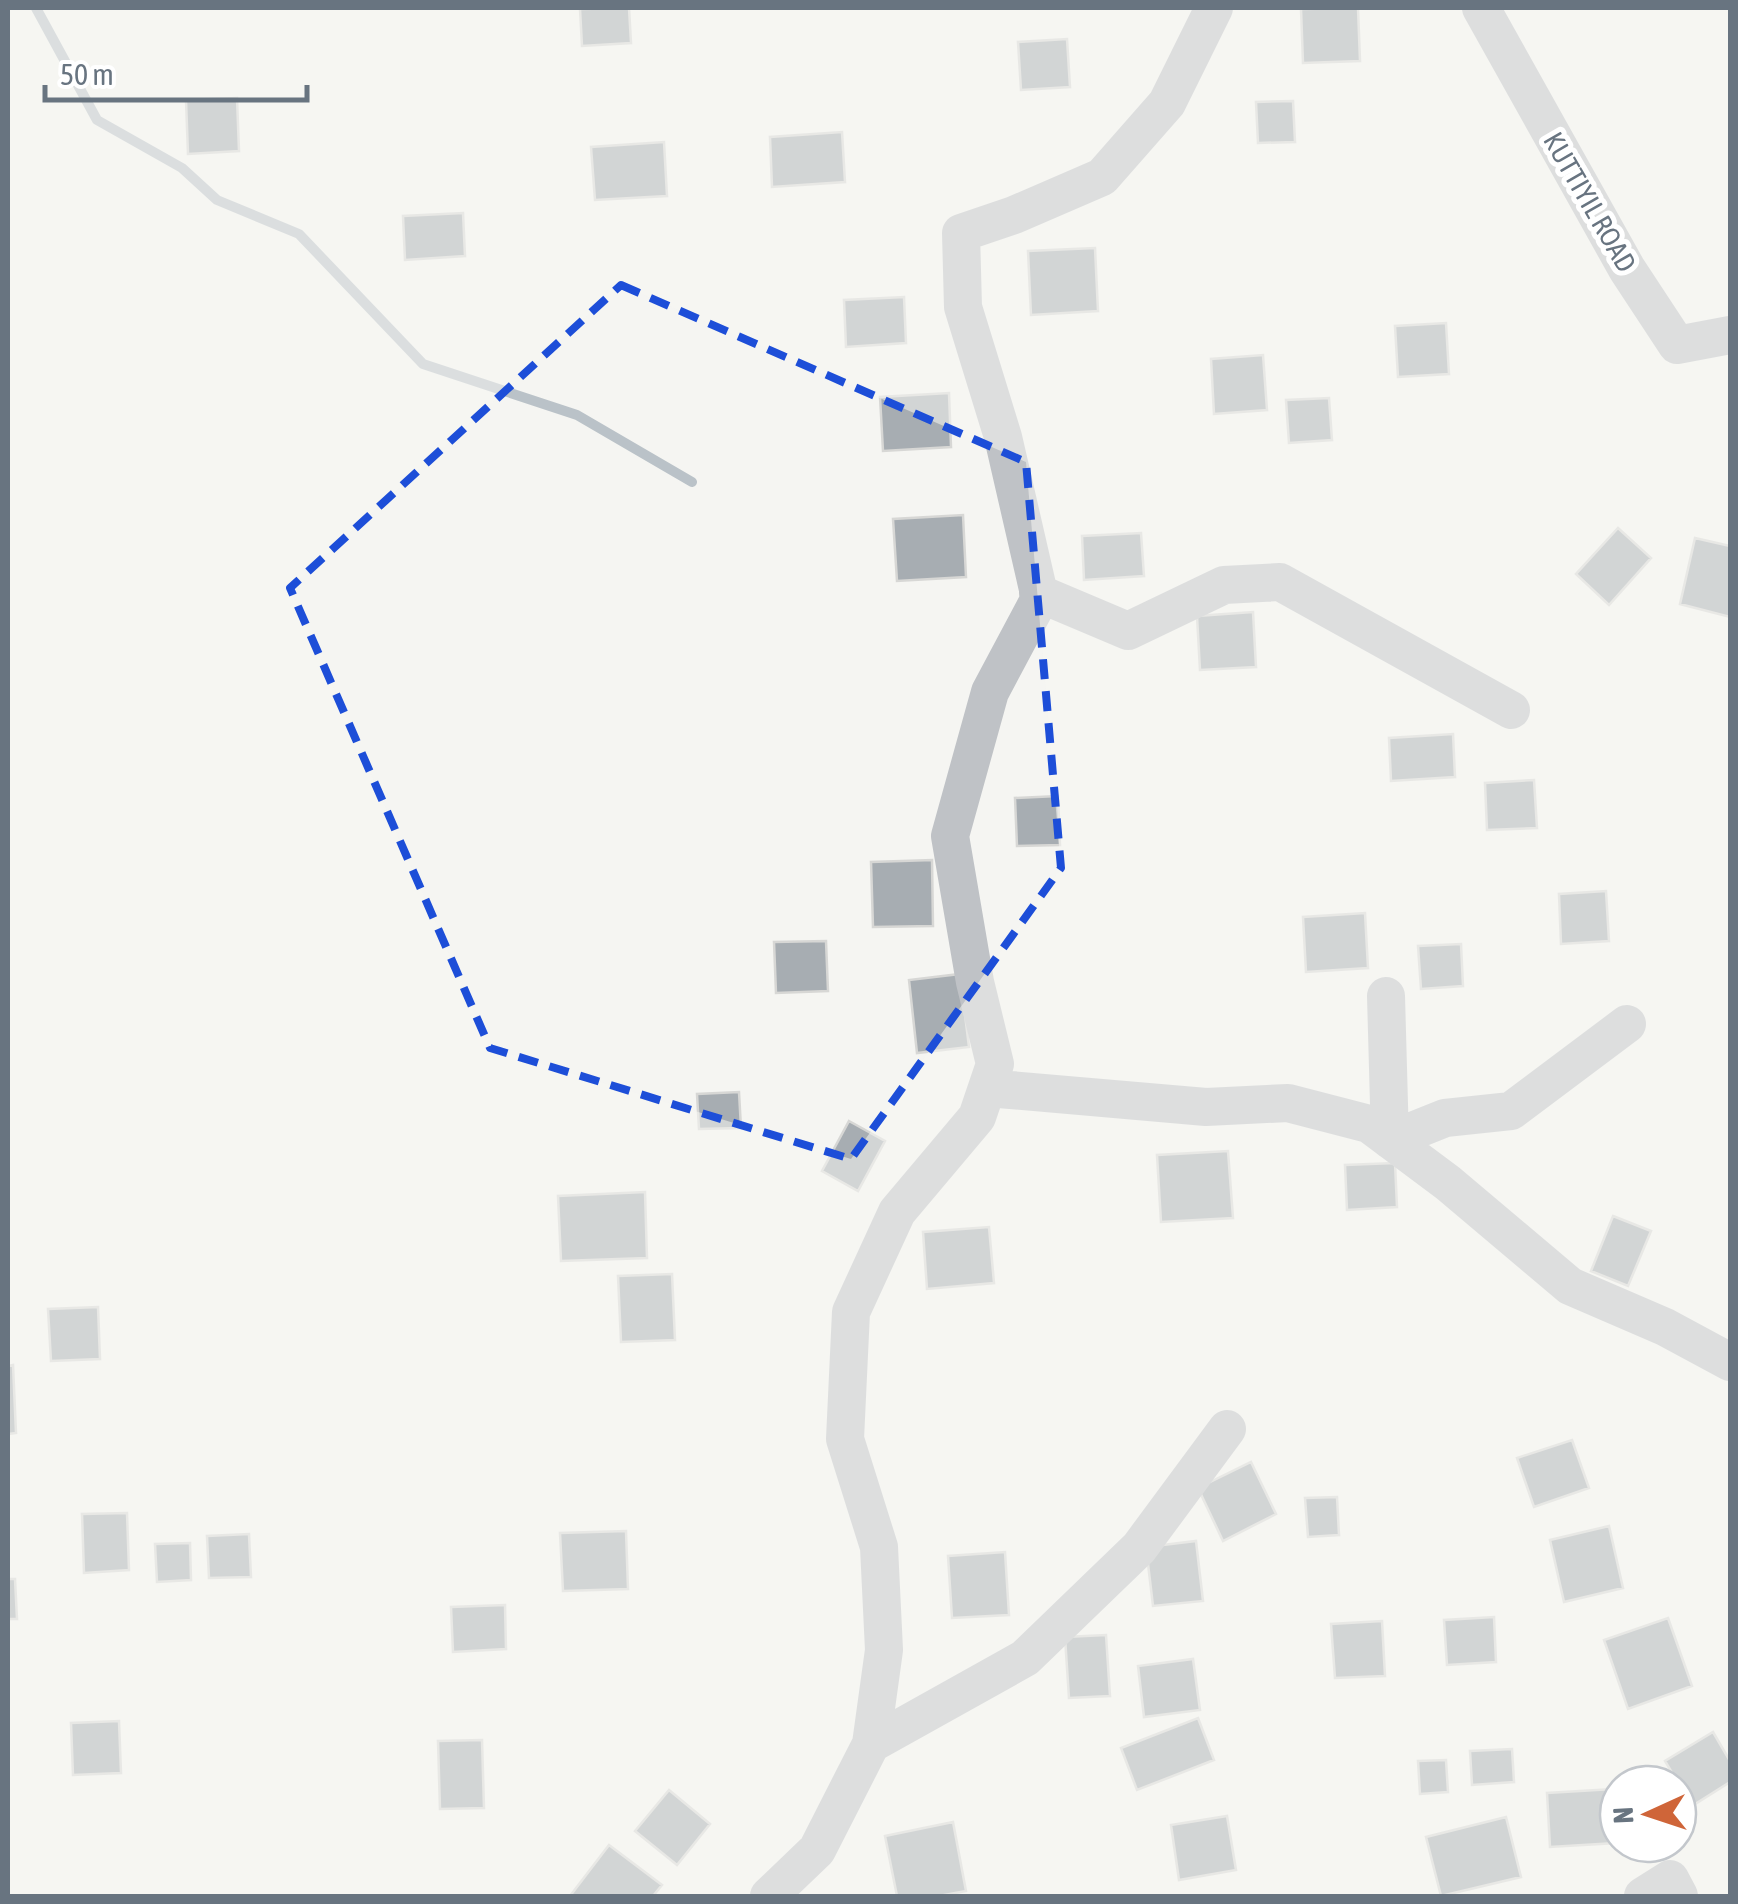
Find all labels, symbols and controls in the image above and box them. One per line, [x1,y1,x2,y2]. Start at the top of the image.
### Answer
scale bar [45,40,308,102]
text: 50 m [60,57,114,91]
street label: KUTTIYIL ROAD [1537,127,1643,277]
north arrow [1598,1764,1698,1864]
text: N [1607,1806,1639,1824]

